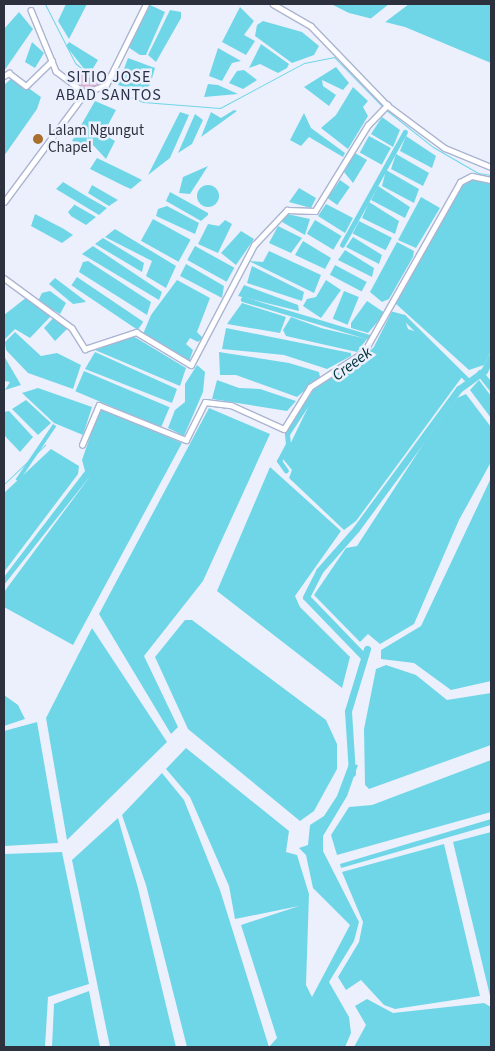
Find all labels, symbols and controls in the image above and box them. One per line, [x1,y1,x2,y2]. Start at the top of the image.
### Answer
district label: SITIO JOSE ABAD SANTOS [55,67,163,105]
place label: Lalam Ngungut Chapel [48,121,144,156]
marker: Lalam Ngungut Chapel [32,133,44,145]
water label: Creeek [328,343,376,385]

